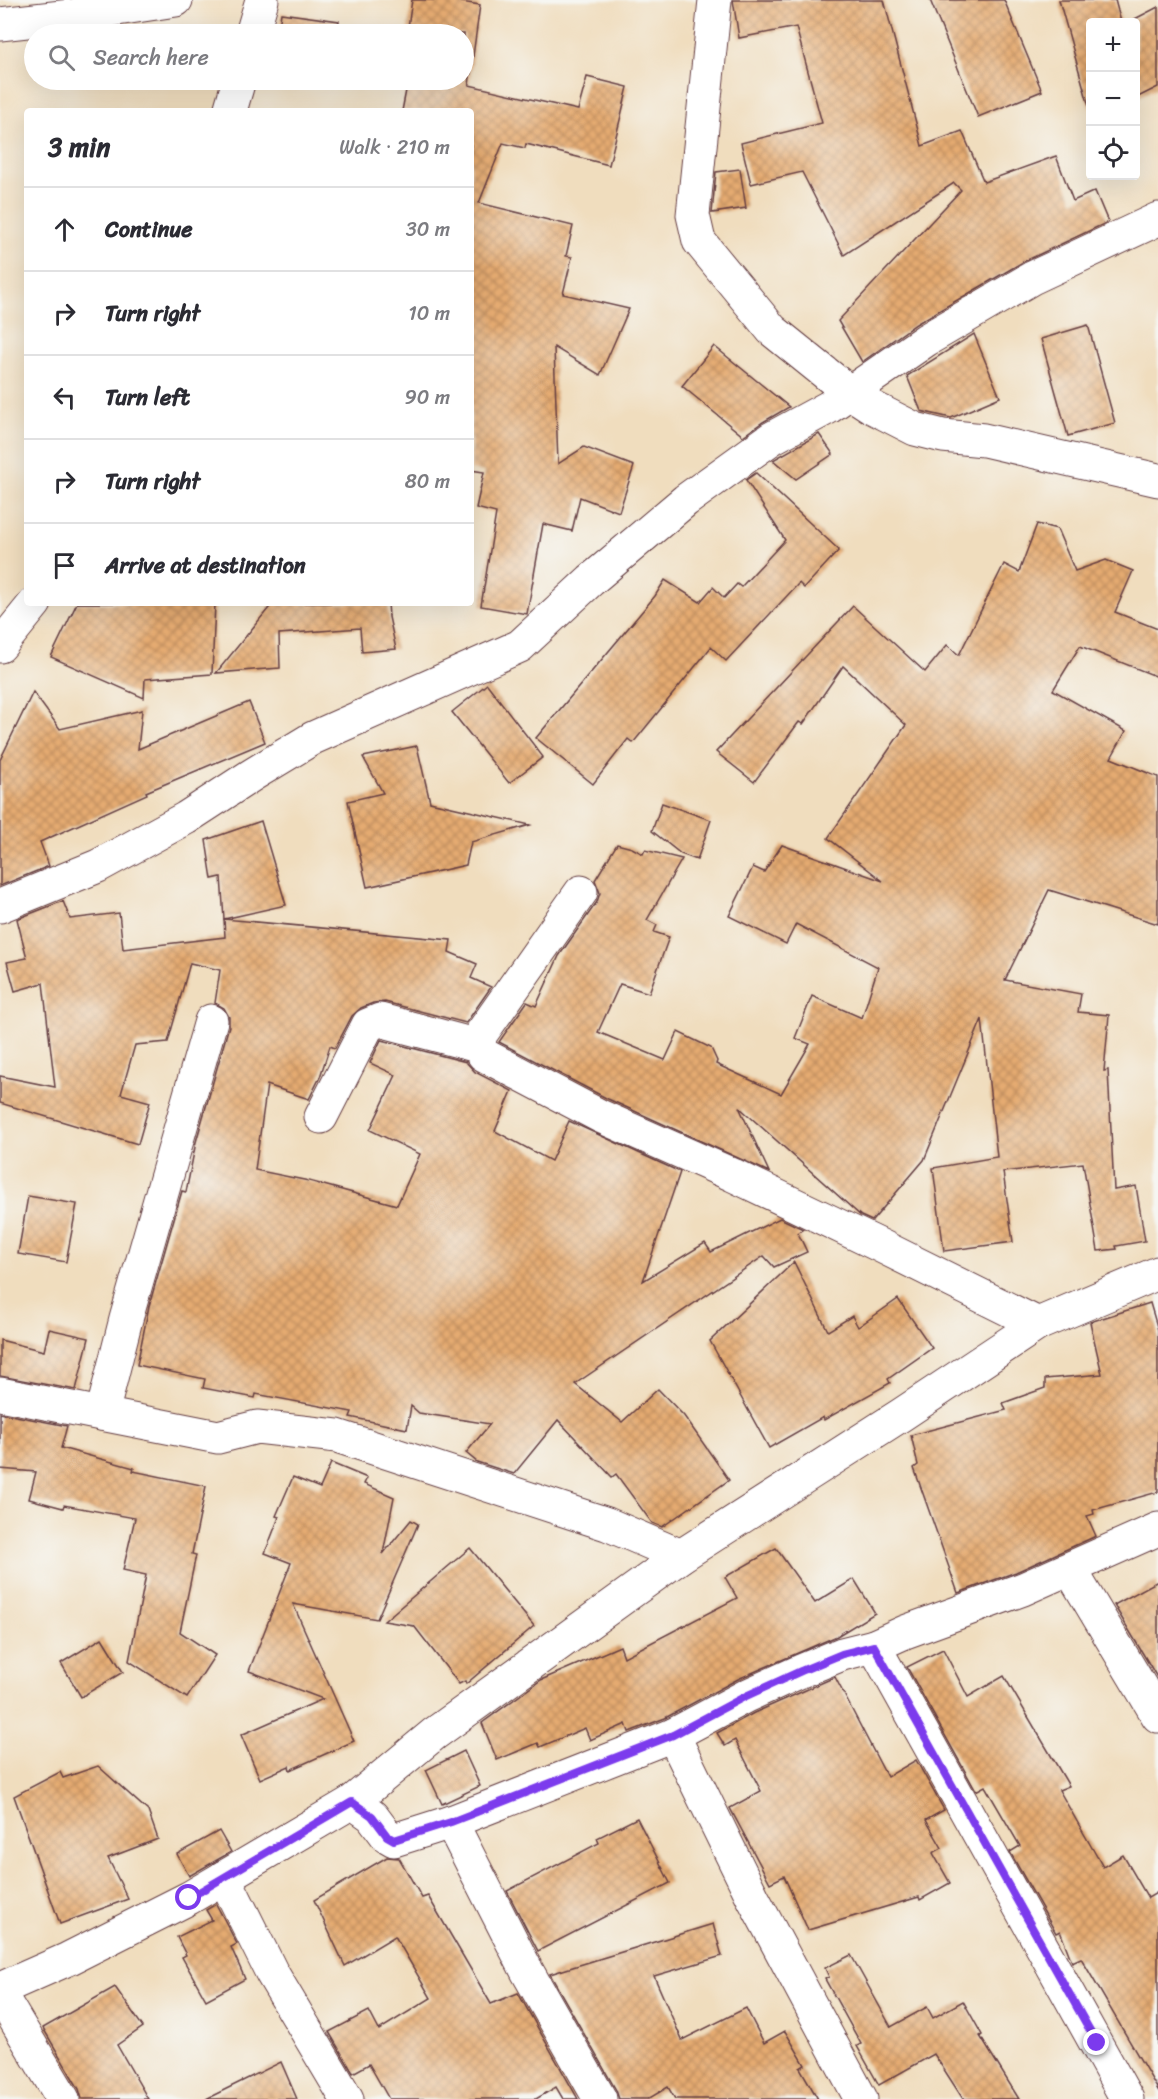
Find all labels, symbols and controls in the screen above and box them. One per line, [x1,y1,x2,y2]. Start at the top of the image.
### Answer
map controls [1086,18,1140,180]
button: + [1086,18,1140,72]
search box [24,24,474,90]
text: Search here [93,38,209,77]
icon: search [45,41,78,74]
button: − [1086,72,1140,126]
text: 3 min [48,124,110,170]
button: locate [1086,126,1140,180]
text: Walk · 210 m [339,130,450,165]
text: Continue [105,210,193,249]
text: 30 m [406,212,450,247]
icon: ahead [48,213,81,246]
text: Turn right [105,294,200,333]
text: 10 m [408,296,450,331]
icon: right [48,297,81,330]
text: Turn left [105,378,190,417]
text: 90 m [405,380,450,415]
icon: left [48,381,81,414]
text: Turn right [105,462,200,501]
text: 80 m [405,464,450,499]
icon: right [48,465,81,498]
text: Arrive at destination [105,546,306,585]
icon: arrive [48,549,81,582]
route start [175,1884,201,1910]
route end [1083,2029,1109,2055]

